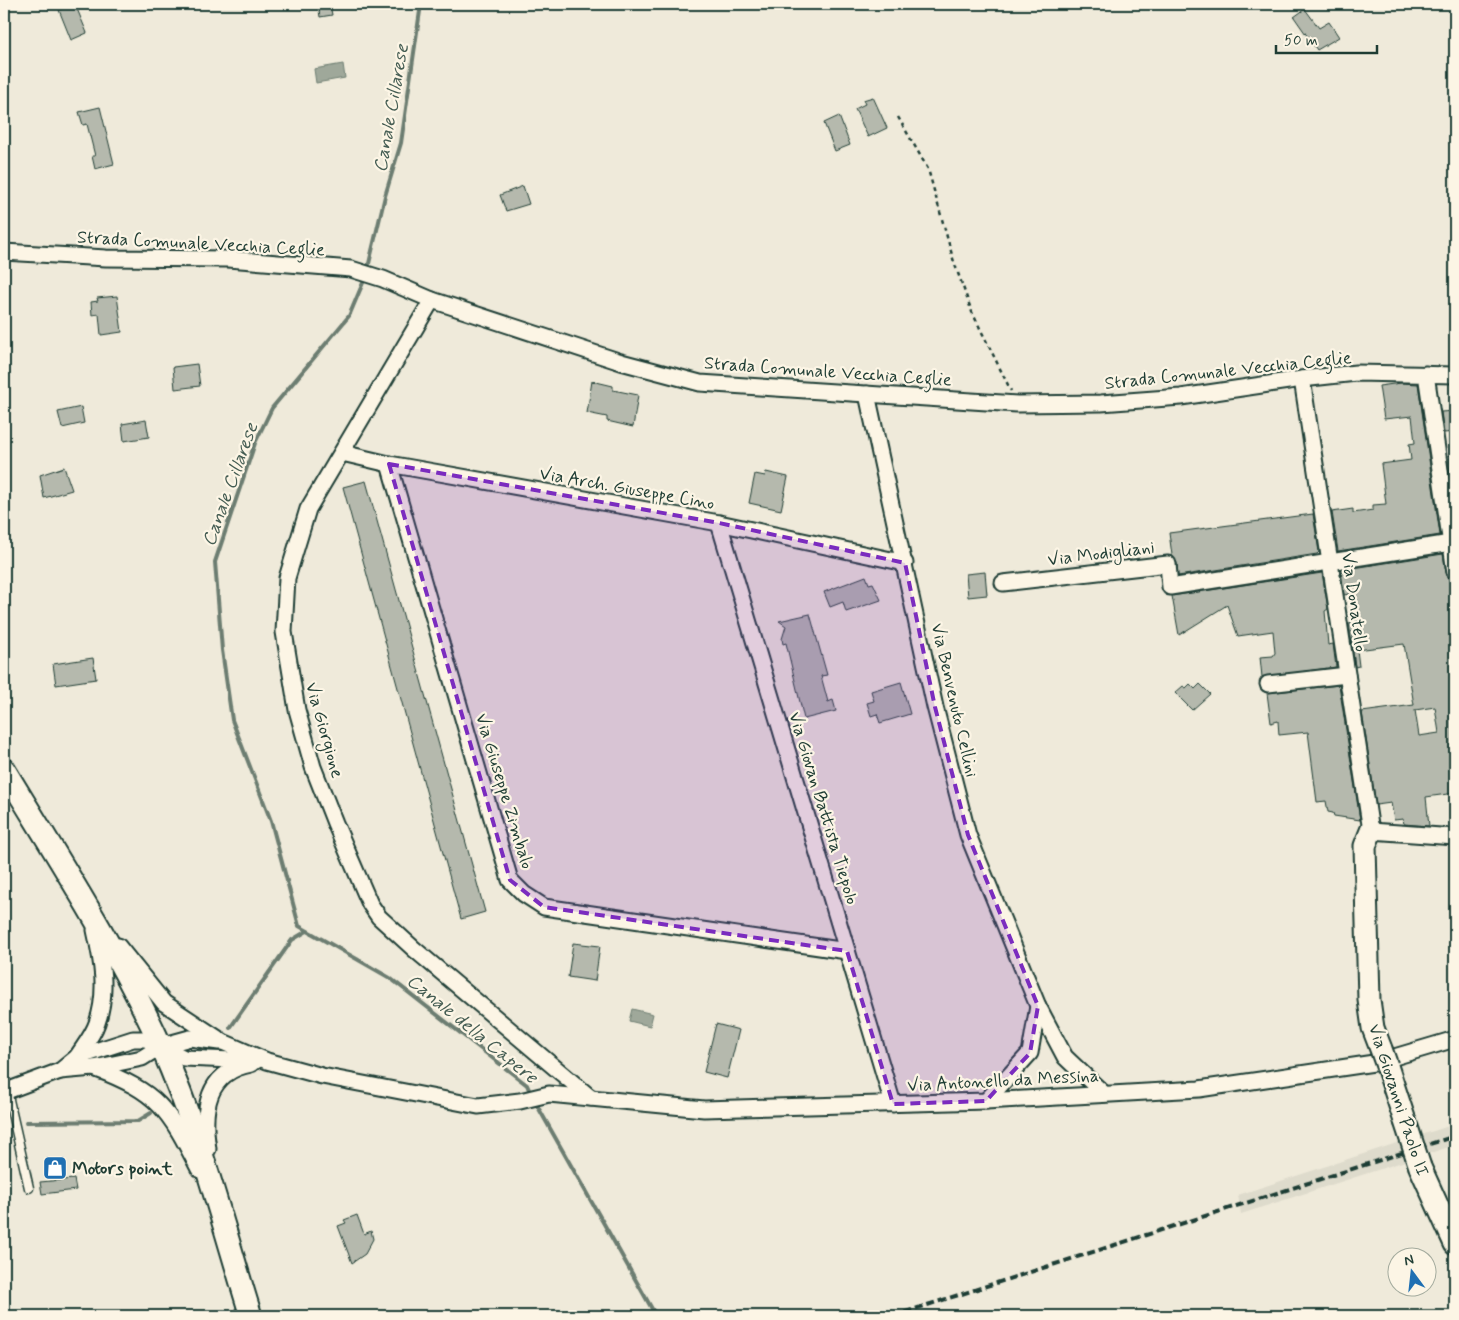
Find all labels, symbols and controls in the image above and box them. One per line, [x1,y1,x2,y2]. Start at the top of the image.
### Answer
scale bar [1276,22,1378,54]
text: 50 m [1284,31,1318,51]
water label: Canale Cillarese [368,42,415,174]
street label: Strada Comunale Vecchia Ceglie [76,226,326,264]
street label: Strada Comunale Vecchia Ceglie [1103,346,1353,398]
street label: Strada Comunale Vecchia Ceglie [703,351,953,395]
water label: Canale Cillarese [196,419,265,550]
street label: Via Arch. Giuseppe Cino [537,462,716,516]
street label: Via Modigliani [1046,536,1156,573]
street label: Via Donatello [1335,551,1373,653]
street label: Via Benvenuto Cellini [925,621,983,780]
street label: Via Giorgione [298,680,349,781]
street label: Via Giovan Battista Tiepolo [782,709,864,908]
street label: Via Giuseppe Zimbalo [469,711,539,872]
water label: Canale della Capere [401,969,544,1091]
street label: Via Giovanni Paolo II [1362,1021,1434,1180]
street label: Via Antonello da Messina [907,1064,1100,1098]
shop icon: Motors point [42,1155,68,1181]
place label: Motors point [72,1157,173,1181]
north arrow [1386,1248,1436,1298]
text: N [1402,1251,1416,1270]

